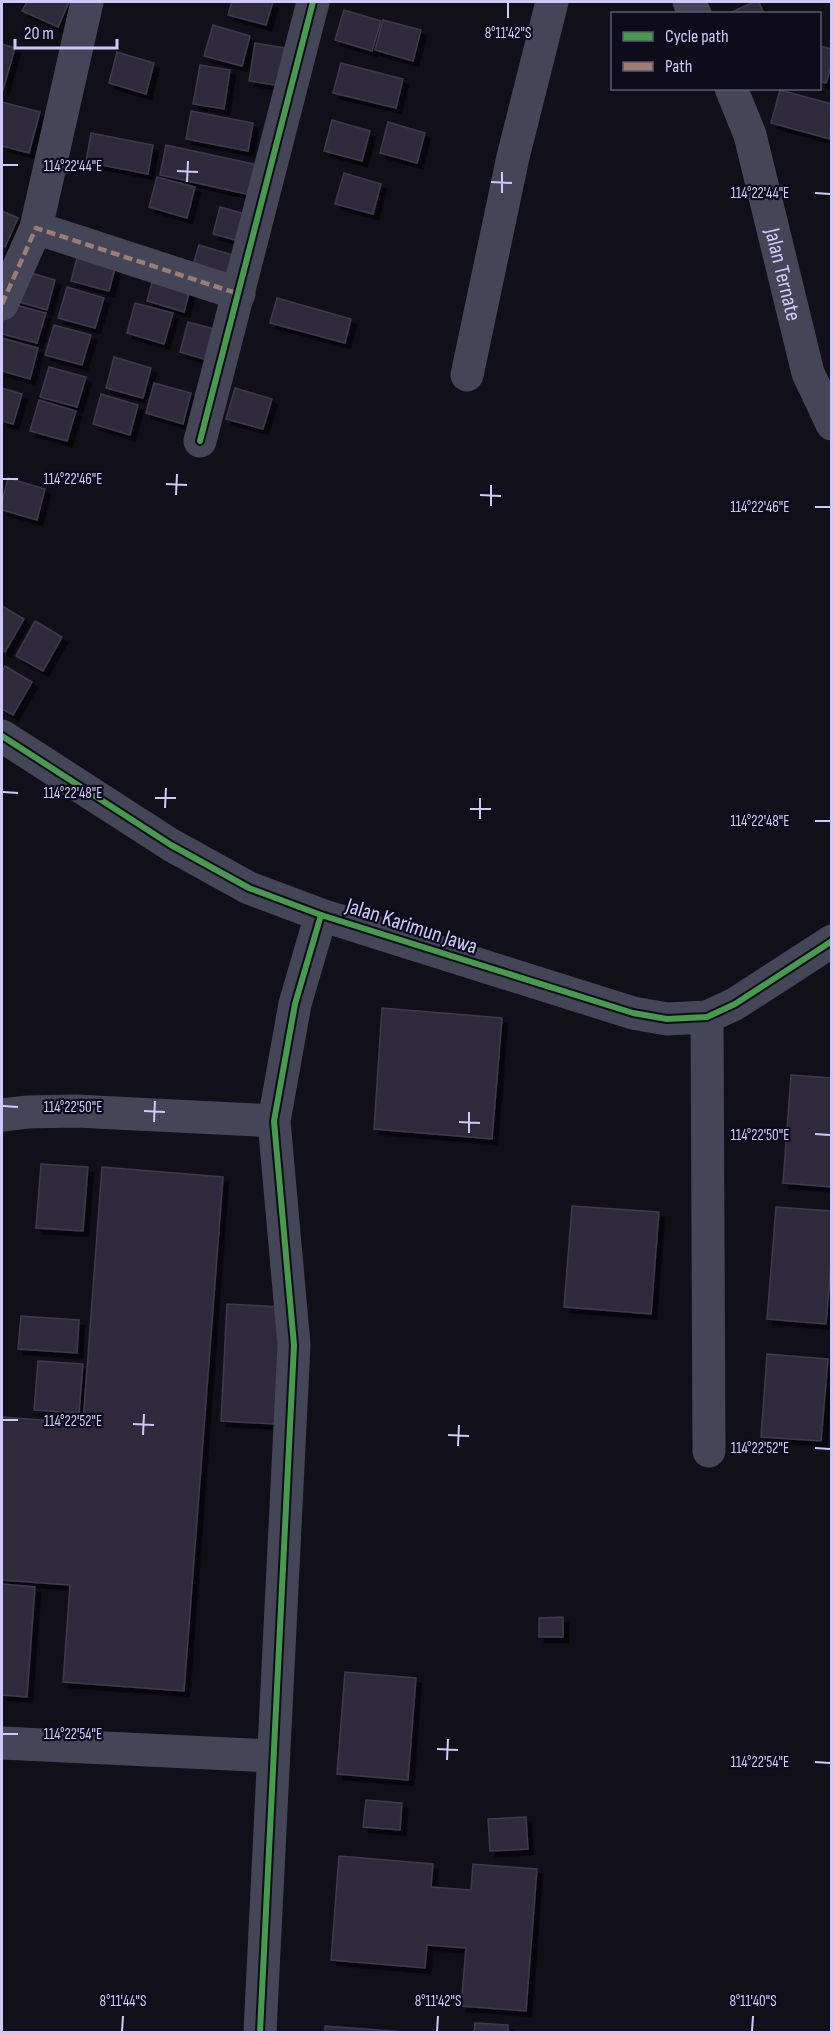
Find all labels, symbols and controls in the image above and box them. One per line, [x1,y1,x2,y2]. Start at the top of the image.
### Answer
scale bar [15,12,117,50]
legend [611,12,821,90]
text: 20 m [24,23,54,44]
text: 8°11'42"S [485,24,531,43]
text: Cycle path [665,26,729,47]
text: Path [665,56,693,77]
text: 114°22'44"E [44,157,102,176]
text: 114°22'44"E [731,184,789,203]
street label: Jalan Ternate [758,225,807,324]
text: 114°22'46"E [44,470,102,489]
text: 114°22'46"E [731,498,789,517]
text: 114°22'48"E [44,784,102,803]
text: 114°22'48"E [731,812,789,831]
street label: Jalan Karimun Jawa [341,892,481,960]
text: 114°22'50"E [44,1098,102,1117]
text: 114°22'50"E [731,1126,789,1145]
text: 114°22'52"E [44,1412,102,1431]
text: 114°22'52"E [731,1439,789,1458]
text: 114°22'54"E [44,1725,102,1744]
text: 114°22'54"E [731,1753,789,1772]
text: 8°11'44"S [100,1992,146,2011]
text: 8°11'42"S [415,1992,461,2011]
text: 8°11'40"S [729,1992,777,2011]

